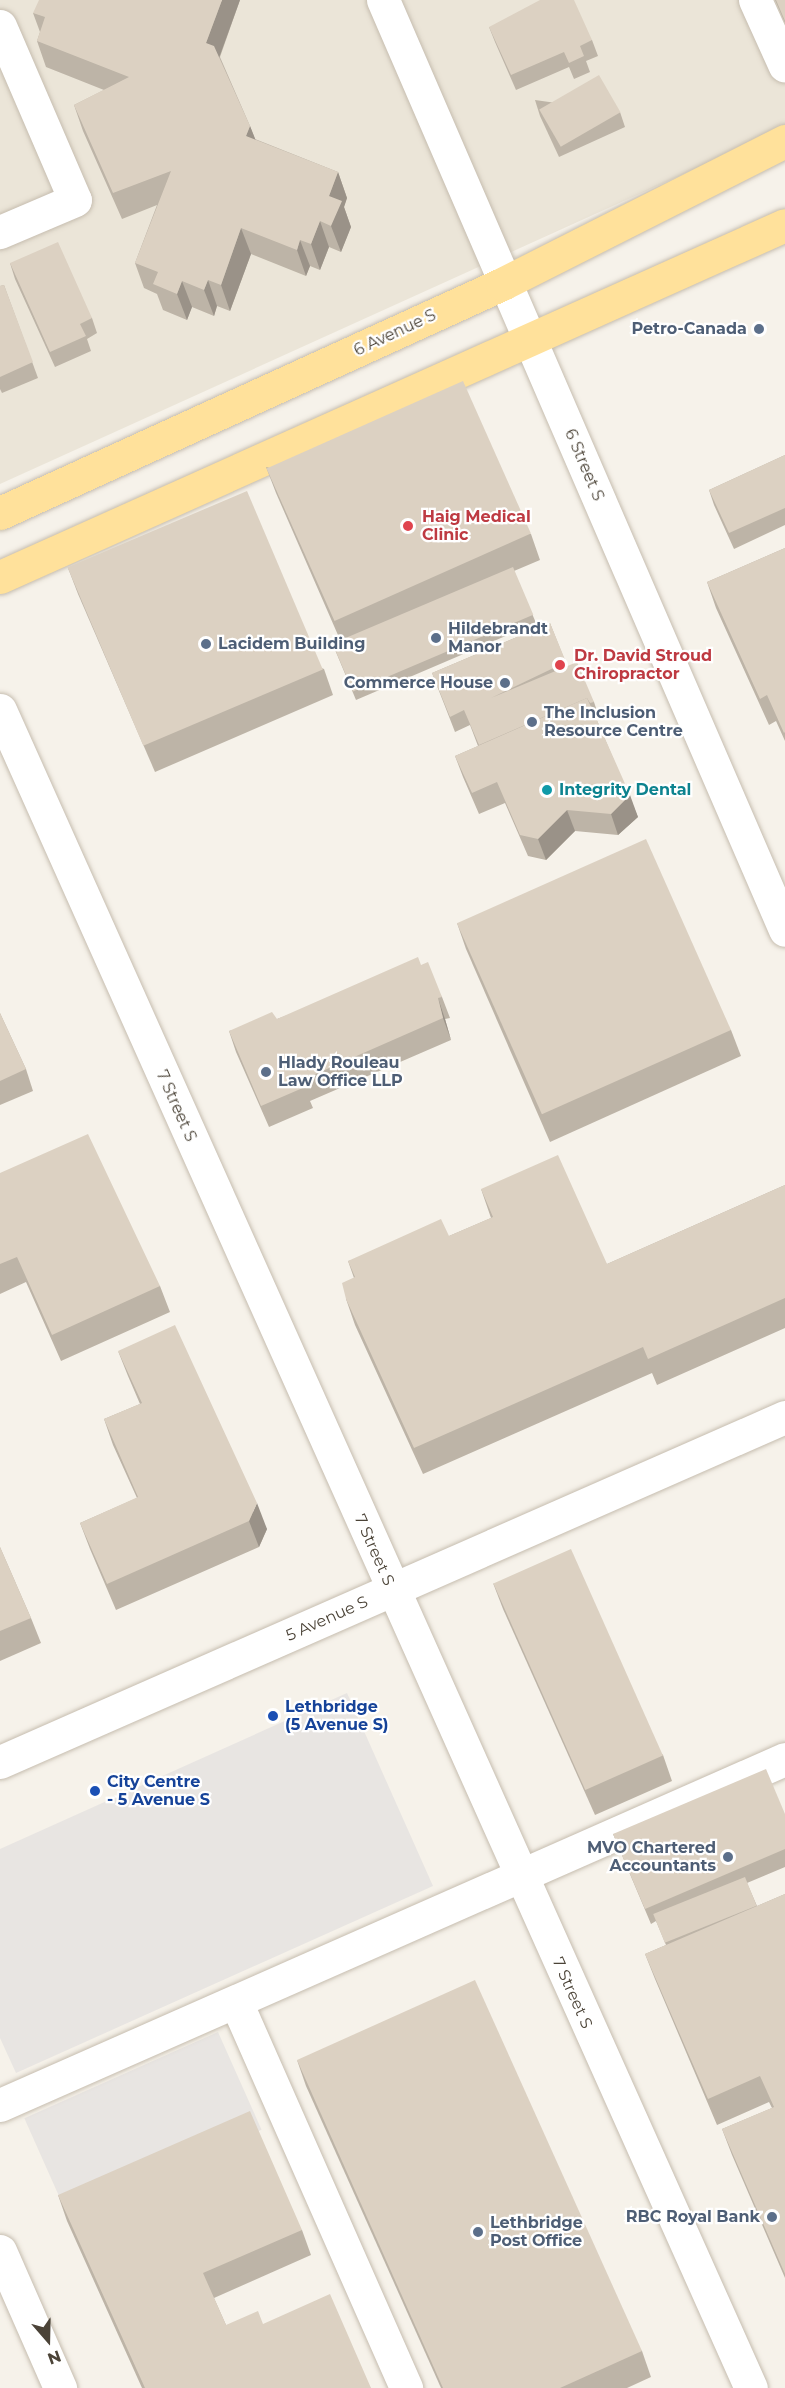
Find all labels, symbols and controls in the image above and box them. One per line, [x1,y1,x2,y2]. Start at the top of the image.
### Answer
street label: 6 Avenue S [351,306,439,360]
place label: Petro-Canada [631,319,747,339]
marker: Petro-Canada [752,322,766,336]
street label: 6 Street S [560,426,608,504]
place label: Haig Medical Clinic [422,507,531,545]
marker: Haig Medical Clinic [399,517,417,535]
place label: Hildebrandt Manor [448,619,548,657]
marker: Hildebrandt Manor [429,631,443,645]
place label: Lacidem Building [218,634,365,654]
marker: Lacidem Building [199,637,213,651]
place label: Dr. David Stroud Chiropractor [574,646,712,684]
marker: Dr. David Stroud Chiropractor [551,656,569,674]
place label: Commerce House [344,673,493,693]
marker: Commerce House [498,676,512,690]
place label: The Inclusion Resource Centre [544,703,683,741]
marker: The Inclusion Resource Centre [525,715,539,729]
place label: Integrity Dental [559,780,691,800]
marker: Integrity Dental [540,783,554,797]
place label: Hlady Rouleau Law Office LLP [278,1053,403,1091]
marker: Hlady Rouleau Law Office LLP [259,1065,273,1079]
street label: 7 Street S [152,1067,200,1145]
street label: 7 Street S [350,1511,398,1589]
street label: 5 Avenue S [283,1592,371,1646]
place label: Lethbridge (5 Avenue S) [285,1697,389,1735]
marker: Lethbridge (5 Avenue S) [266,1709,280,1723]
place label: City Centre - 5 Avenue S [107,1772,210,1810]
marker: City Centre - 5 Avenue S [88,1784,102,1798]
place label: MVO Chartered Accountants [587,1838,716,1876]
marker: MVO Chartered Accountants [721,1850,735,1864]
street label: 7 Street S [548,1954,596,2032]
place label: RBC Royal Bank [626,2207,760,2227]
marker: RBC Royal Bank [765,2210,779,2224]
place label: Lethbridge Post Office [490,2213,583,2251]
marker: Lethbridge Post Office [471,2225,485,2239]
north arrow [18,2310,78,2370]
text: N [45,2346,64,2369]

